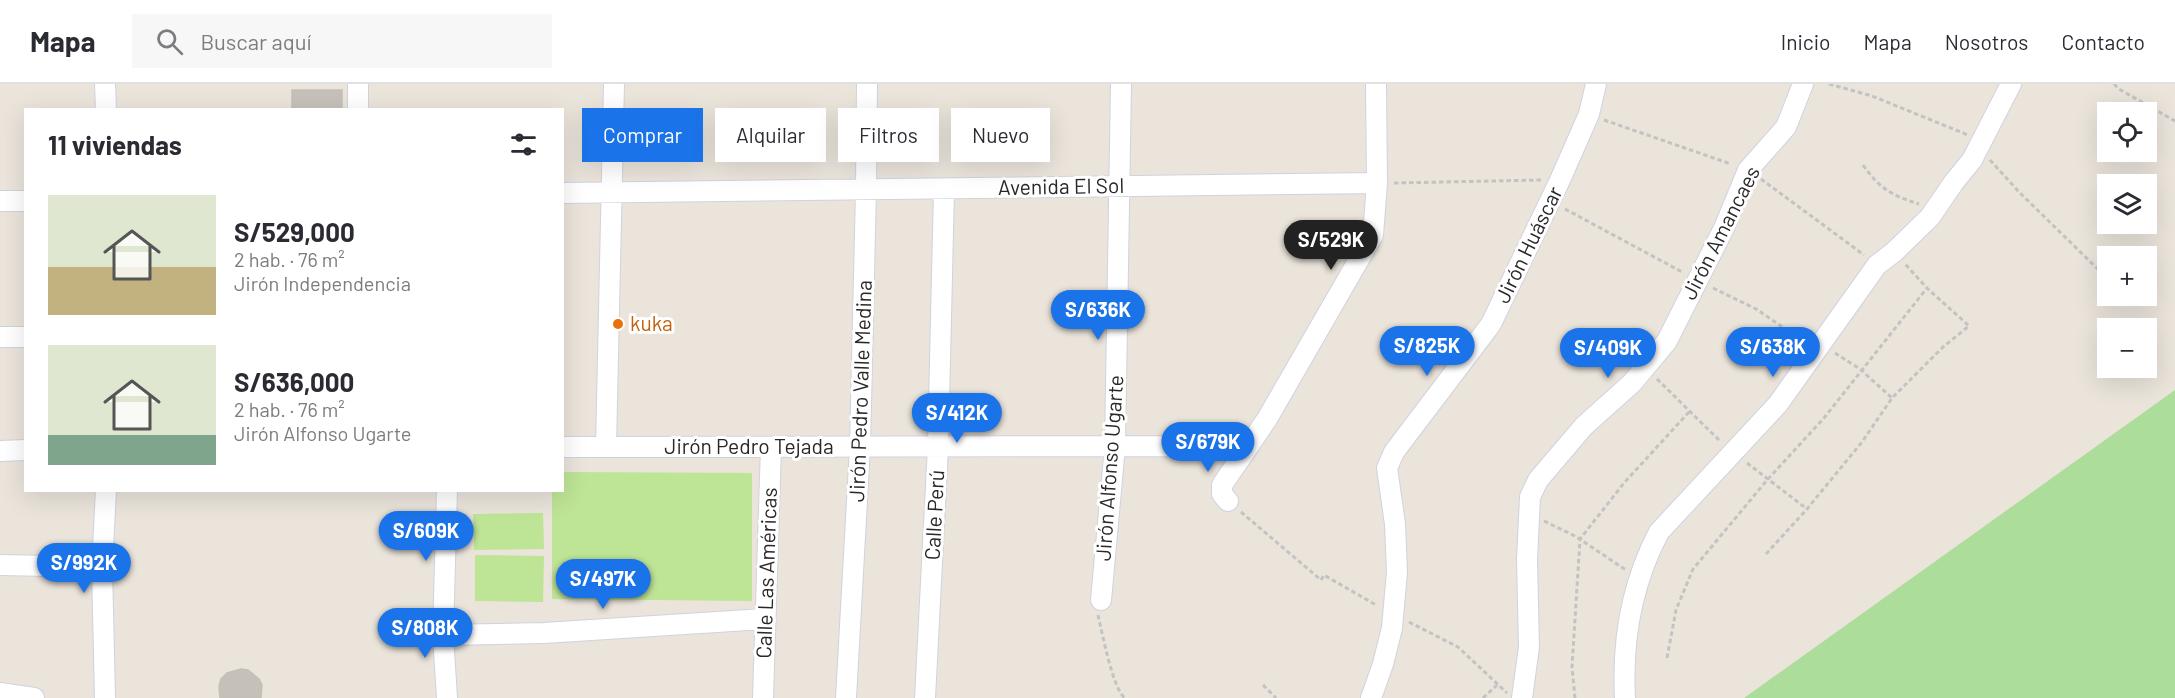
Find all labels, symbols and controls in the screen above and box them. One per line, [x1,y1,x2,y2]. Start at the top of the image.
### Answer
search box [132,14,552,68]
text: Mapa [30,24,96,58]
icon: search [153,25,186,58]
text: Buscar aquí [201,28,311,54]
text: Inicio [1781,29,1831,54]
text: Mapa [1864,29,1912,54]
text: Nosotros [1945,29,2028,54]
text: Contacto [2061,29,2145,54]
map controls [2097,102,2157,378]
button: locate [2097,102,2157,162]
chip: Comprar [582,108,703,162]
chip: Alquilar [715,108,826,162]
chip: Filtros [838,108,939,162]
chip: Nuevo [951,108,1050,162]
icon: filters [507,128,540,161]
text: 11 viviendas [48,129,182,160]
street label: Jirón Amancaes [1675,161,1764,303]
street label: Avenida El Sol [998,172,1124,199]
button: layers [2097,174,2157,234]
street label: Jirón Huáscar [1489,182,1567,307]
text: S/529,000 [234,216,355,247]
icon: home [96,219,168,291]
pin: S/529K [1282,220,1380,271]
text: S/529K [1298,227,1364,251]
button: + [2097,246,2157,306]
text: 2 hab. · 76 m² [234,247,345,271]
text: Jirón Independencia [234,271,411,295]
street label: Jirón Pedro Valle Medina [843,280,876,502]
pin: S/636K [1049,290,1147,341]
text: S/636K [1065,297,1131,321]
place label: kuka [630,310,673,335]
marker: kuka [611,317,625,331]
button: − [2097,318,2157,378]
pin: S/825K [1378,326,1476,377]
pin: S/638K [1724,327,1822,378]
pin: S/409K [1559,328,1657,379]
text: S/825K [1394,333,1460,357]
text: S/638K [1740,334,1806,358]
text: S/409K [1574,335,1642,359]
text: S/636,000 [234,366,354,397]
icon: home [96,369,168,441]
street label: Jirón Alfonso Ugarte [1090,374,1127,562]
pin: S/412K [908,393,1006,444]
text: 2 hab. · 76 m² [234,397,345,421]
text: S/412K [926,400,988,424]
text: Jirón Alfonso Ugarte [234,421,412,445]
pin: S/679K [1159,422,1257,473]
text: S/679K [1175,429,1241,453]
street label: Jirón Pedro Tejada [664,433,834,458]
street label: Calle Perú [919,469,948,561]
street label: Calle Las Américas [750,487,781,659]
pin: S/609K [377,511,475,562]
text: S/609K [393,518,459,542]
pin: S/992K [35,543,133,594]
text: S/992K [51,550,117,574]
pin: S/497K [554,559,652,610]
text: S/497K [570,566,636,590]
pin: S/808K [376,608,474,659]
text: S/808K [392,615,458,639]

